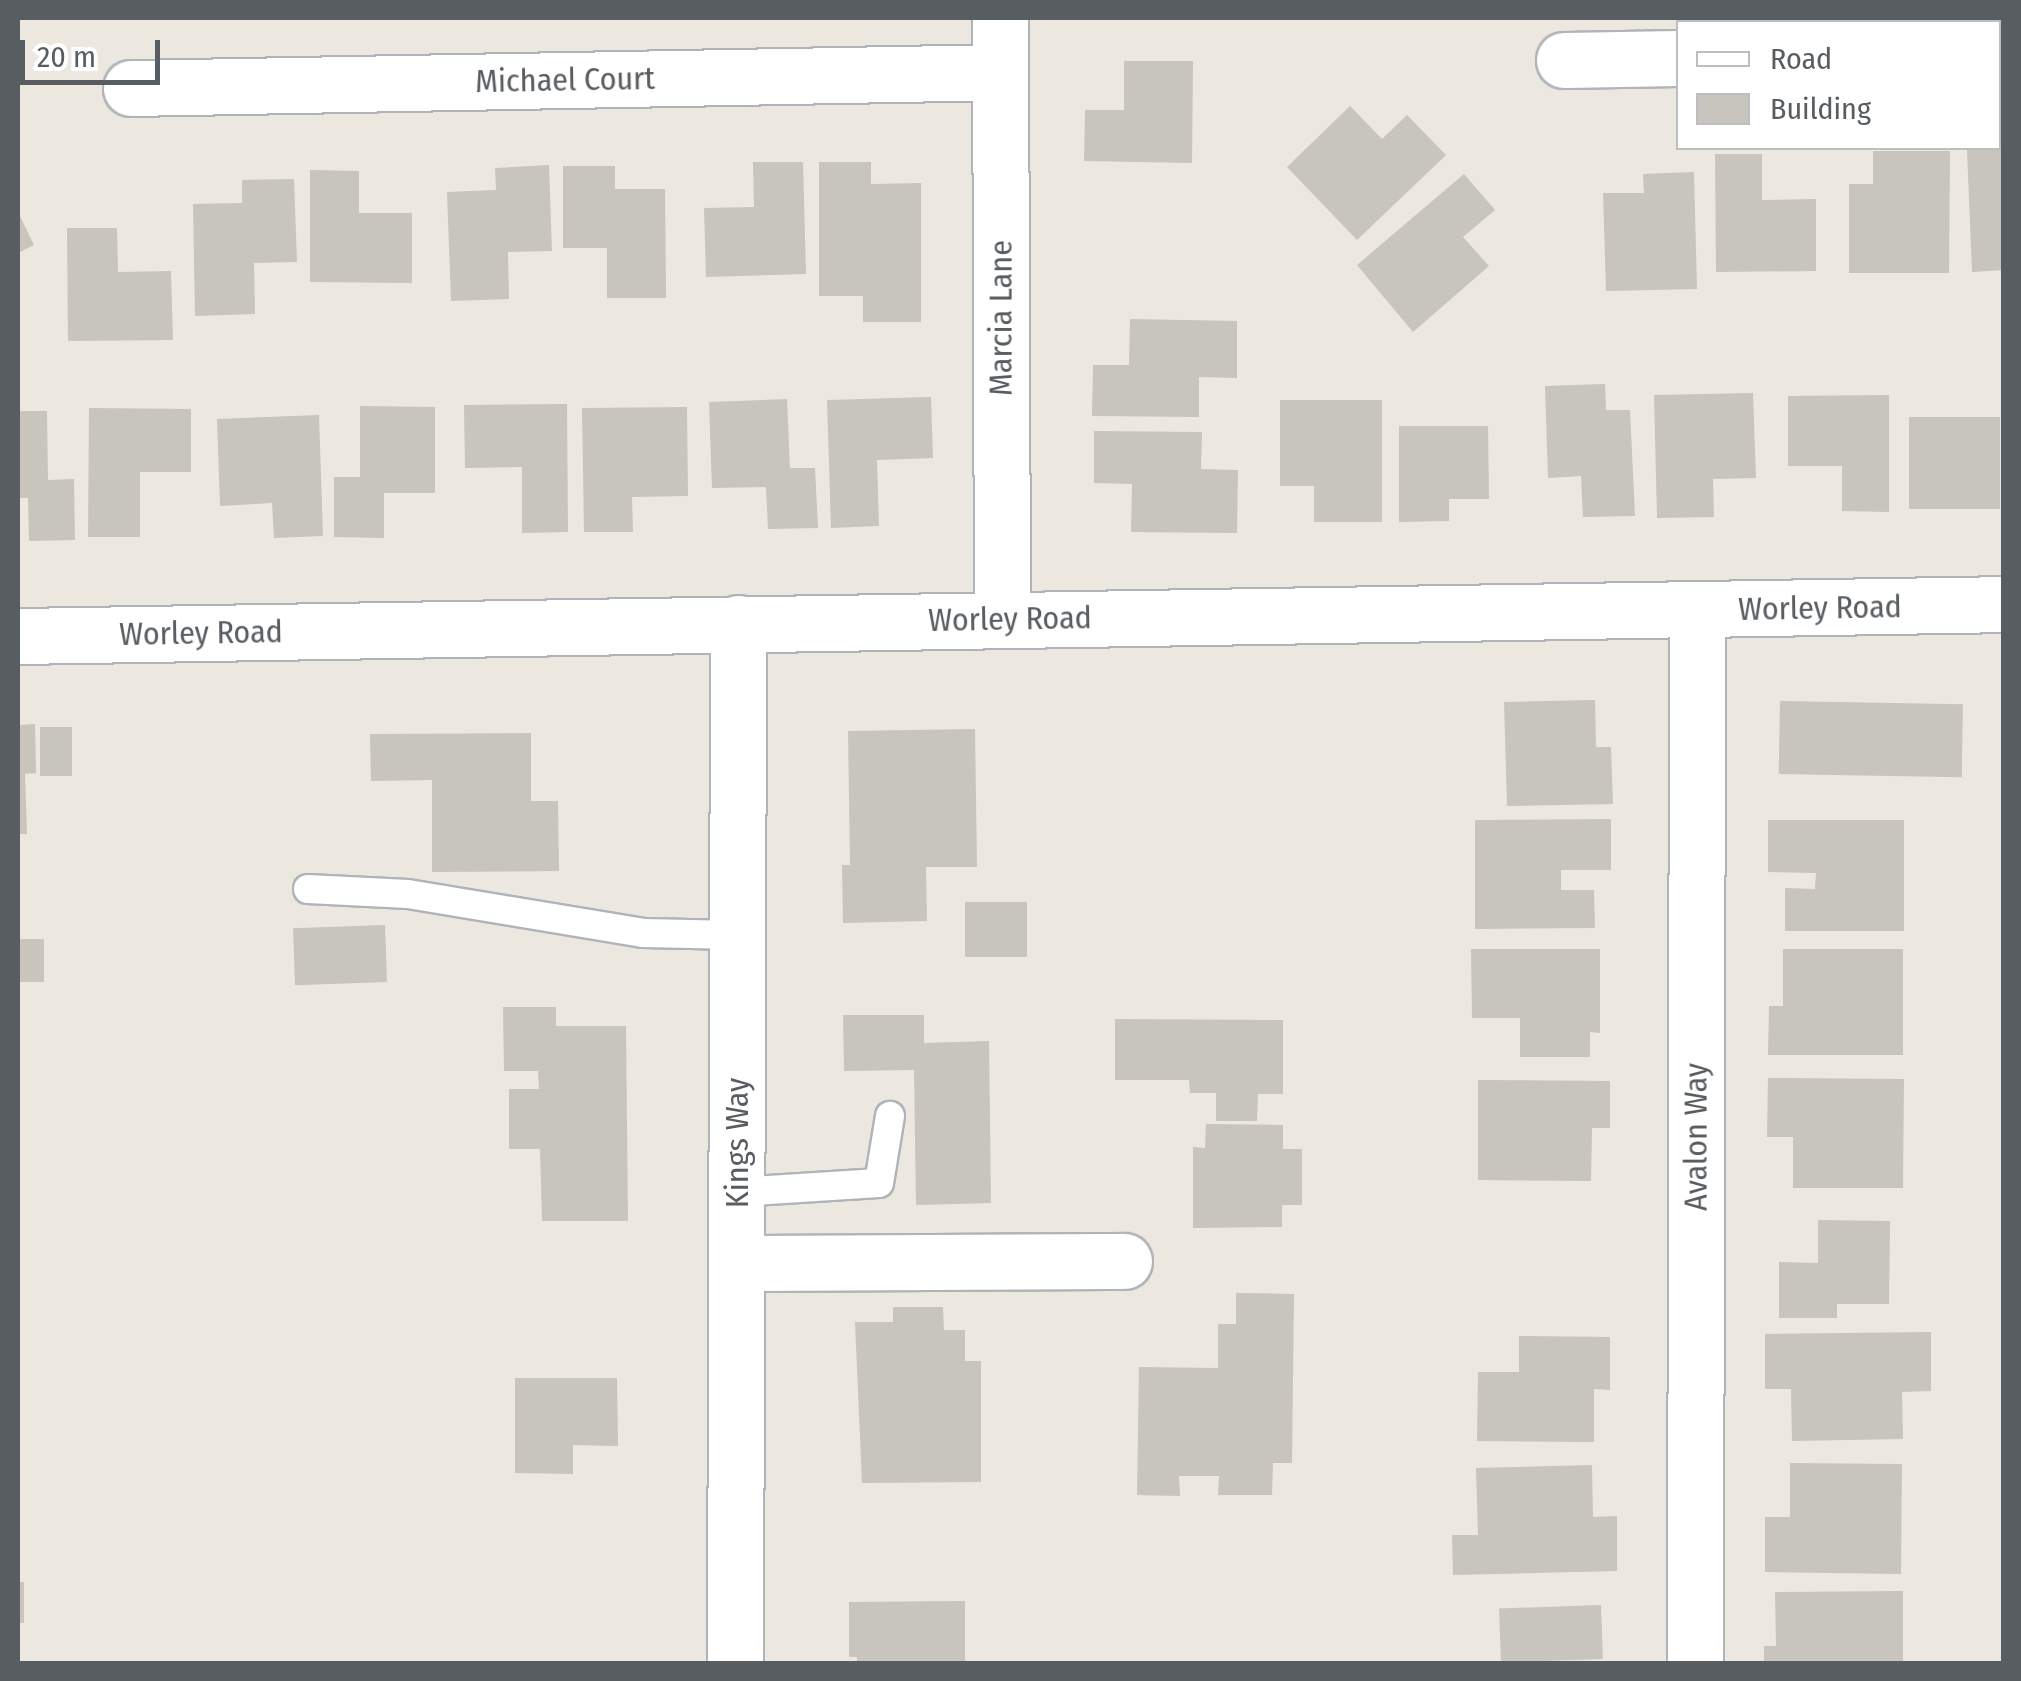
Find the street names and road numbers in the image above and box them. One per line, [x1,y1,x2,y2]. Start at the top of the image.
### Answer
street label: Michael Court [475,59,655,101]
street label: Marcia Lane [982,240,1020,396]
street label: Worley Road [1738,587,1902,629]
street label: Worley Road [928,598,1092,640]
street label: Worley Road [119,612,283,654]
street label: Avalon Way [1677,1063,1715,1211]
street label: Kings Way [718,1078,756,1208]

